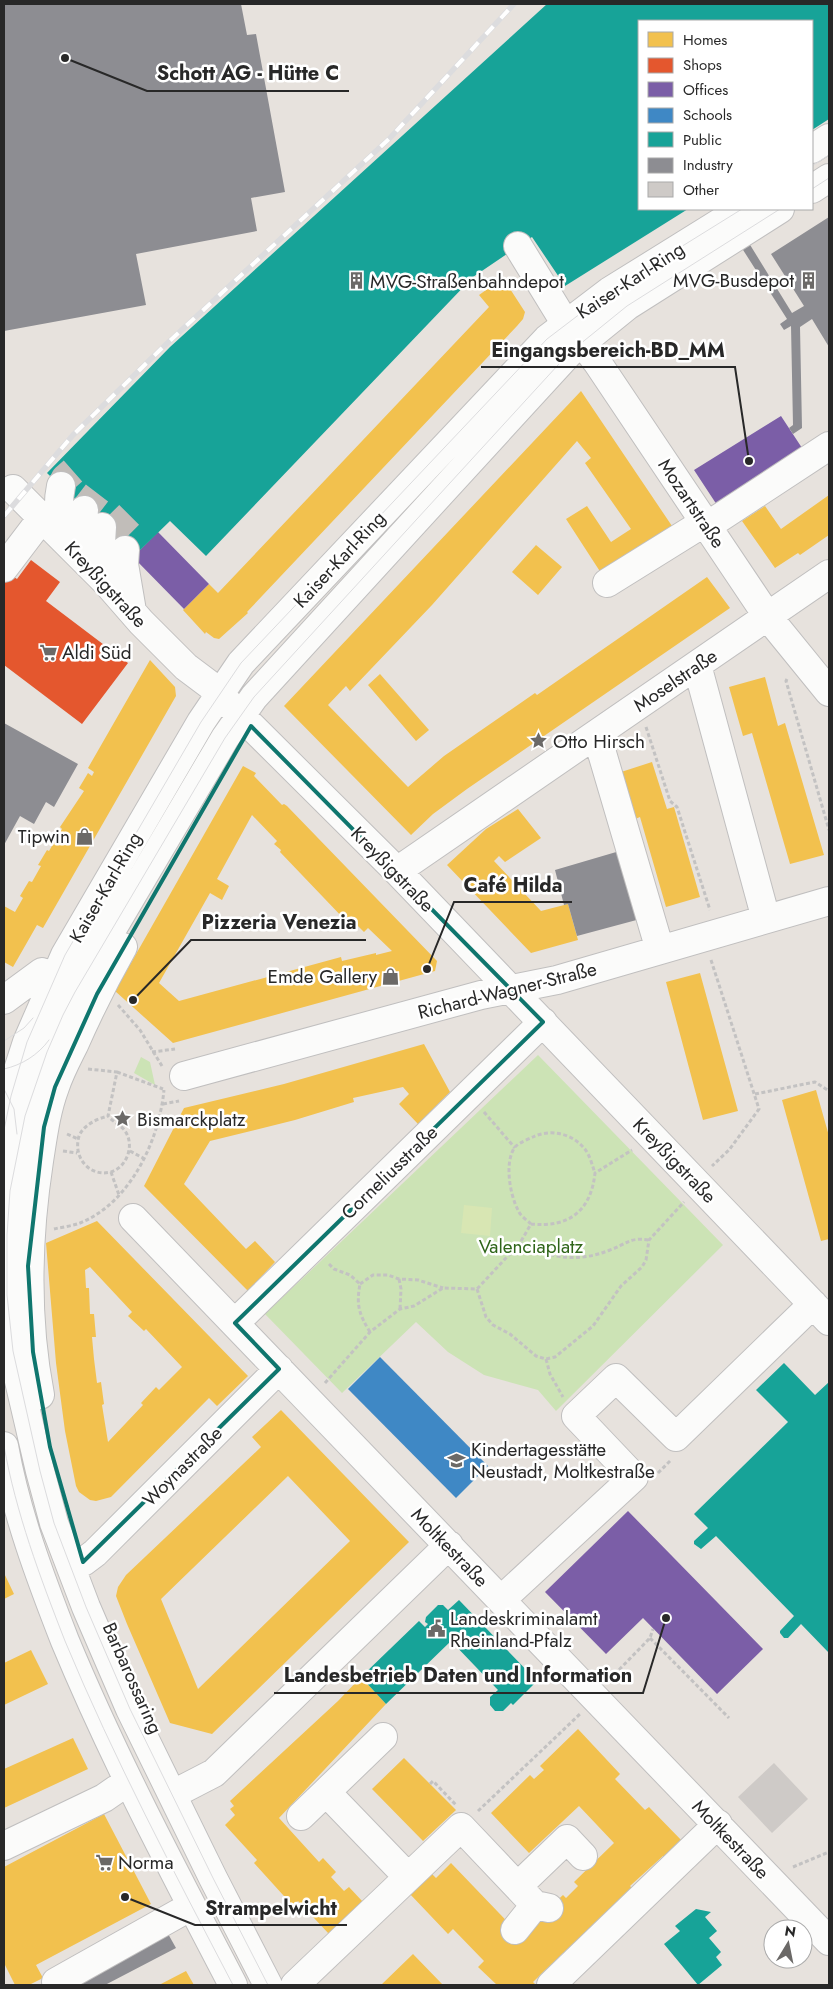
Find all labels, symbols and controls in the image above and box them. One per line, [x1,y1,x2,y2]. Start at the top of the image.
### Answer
legend [638,20,813,210]
text: Homes [683,29,727,51]
text: Shops [683,54,722,76]
callout: Schott AG - Hütte C [147,56,349,91]
text: Schott AG - Hütte C [157,59,339,88]
text: Offices [683,79,728,101]
text: Schools [683,104,732,126]
text: Public [683,129,722,151]
text: Industry [683,154,733,176]
text: Other [683,179,720,201]
street label: Kaiser-Karl-Ring [571,235,690,325]
place label: MVG-Busdepot [673,267,794,294]
place label: MVG-Straßenbahndepot [370,268,564,295]
building icon: MVG-Busdepot [798,270,818,290]
building icon: MVG-Straßenbahndepot [346,271,366,291]
callout: Eingangsbereich-BD_MM [481,332,735,367]
text: Eingangsbereich-BD_MM [491,336,725,365]
street label: Mozartstraße [652,453,732,554]
street label: Kaiser-Karl-Ring [287,505,391,614]
street label: Kreyßigstraße [58,535,153,634]
place label: Aldi Süd [62,639,132,666]
supermarket icon: Aldi Süd [38,642,58,662]
street label: Moselstraße [628,642,723,718]
place label: Otto Hirsch [553,728,645,755]
place icon: Otto Hirsch [529,731,549,751]
street label: Kreyßigstraße [345,821,441,918]
place label: Tipwin [18,823,70,850]
shop icon: Tipwin [74,826,94,846]
street label: Kaiser-Karl-Ring [63,827,148,948]
callout: Café Hilda [454,867,572,902]
text: Café Hilda [464,871,562,900]
callout: Pizzeria Venezia [191,905,366,940]
text: Pizzeria Venezia [201,908,357,937]
street label: Richard-Wagner-Straße [415,955,600,1026]
place label: Emde Gallery [268,963,378,990]
shop icon: Emde Gallery [381,966,401,986]
place label: Bismarckplatz [137,1106,246,1133]
place icon: Bismarckplatz [113,1109,133,1129]
street label: Kreyßigstraße [627,1112,723,1209]
street label: Corneliusstraße [335,1119,444,1225]
park label: Valenciaplatz [479,1233,584,1260]
street label: Woynastraße [136,1420,229,1512]
place label: Kindertagesstätte Neustadt, Moltkestraße [471,1436,655,1485]
school or university icon: Kindertagesstätte Neustadt, Moltkestraße [447,1450,467,1470]
street label: Moltkestraße [405,1502,495,1593]
place label: Landeskriminalamt Rheinland-Pfalz [450,1605,598,1654]
street label: Barbarossaring [96,1618,169,1738]
public building icon: Landeskriminalamt Rheinland-Pfalz [426,1619,446,1639]
callout: Landesbetrieb Daten und Information [274,1658,643,1693]
text: Landesbetrieb Daten und Information [284,1661,632,1690]
street label: Moltkestraße [686,1794,776,1885]
place label: Norma [118,1849,174,1876]
supermarket icon: Norma [94,1852,114,1872]
callout: Strampelwicht [195,1890,347,1925]
text: Strampelwicht [205,1894,338,1923]
north arrow [763,1919,813,1969]
text: N [783,1920,797,1942]

